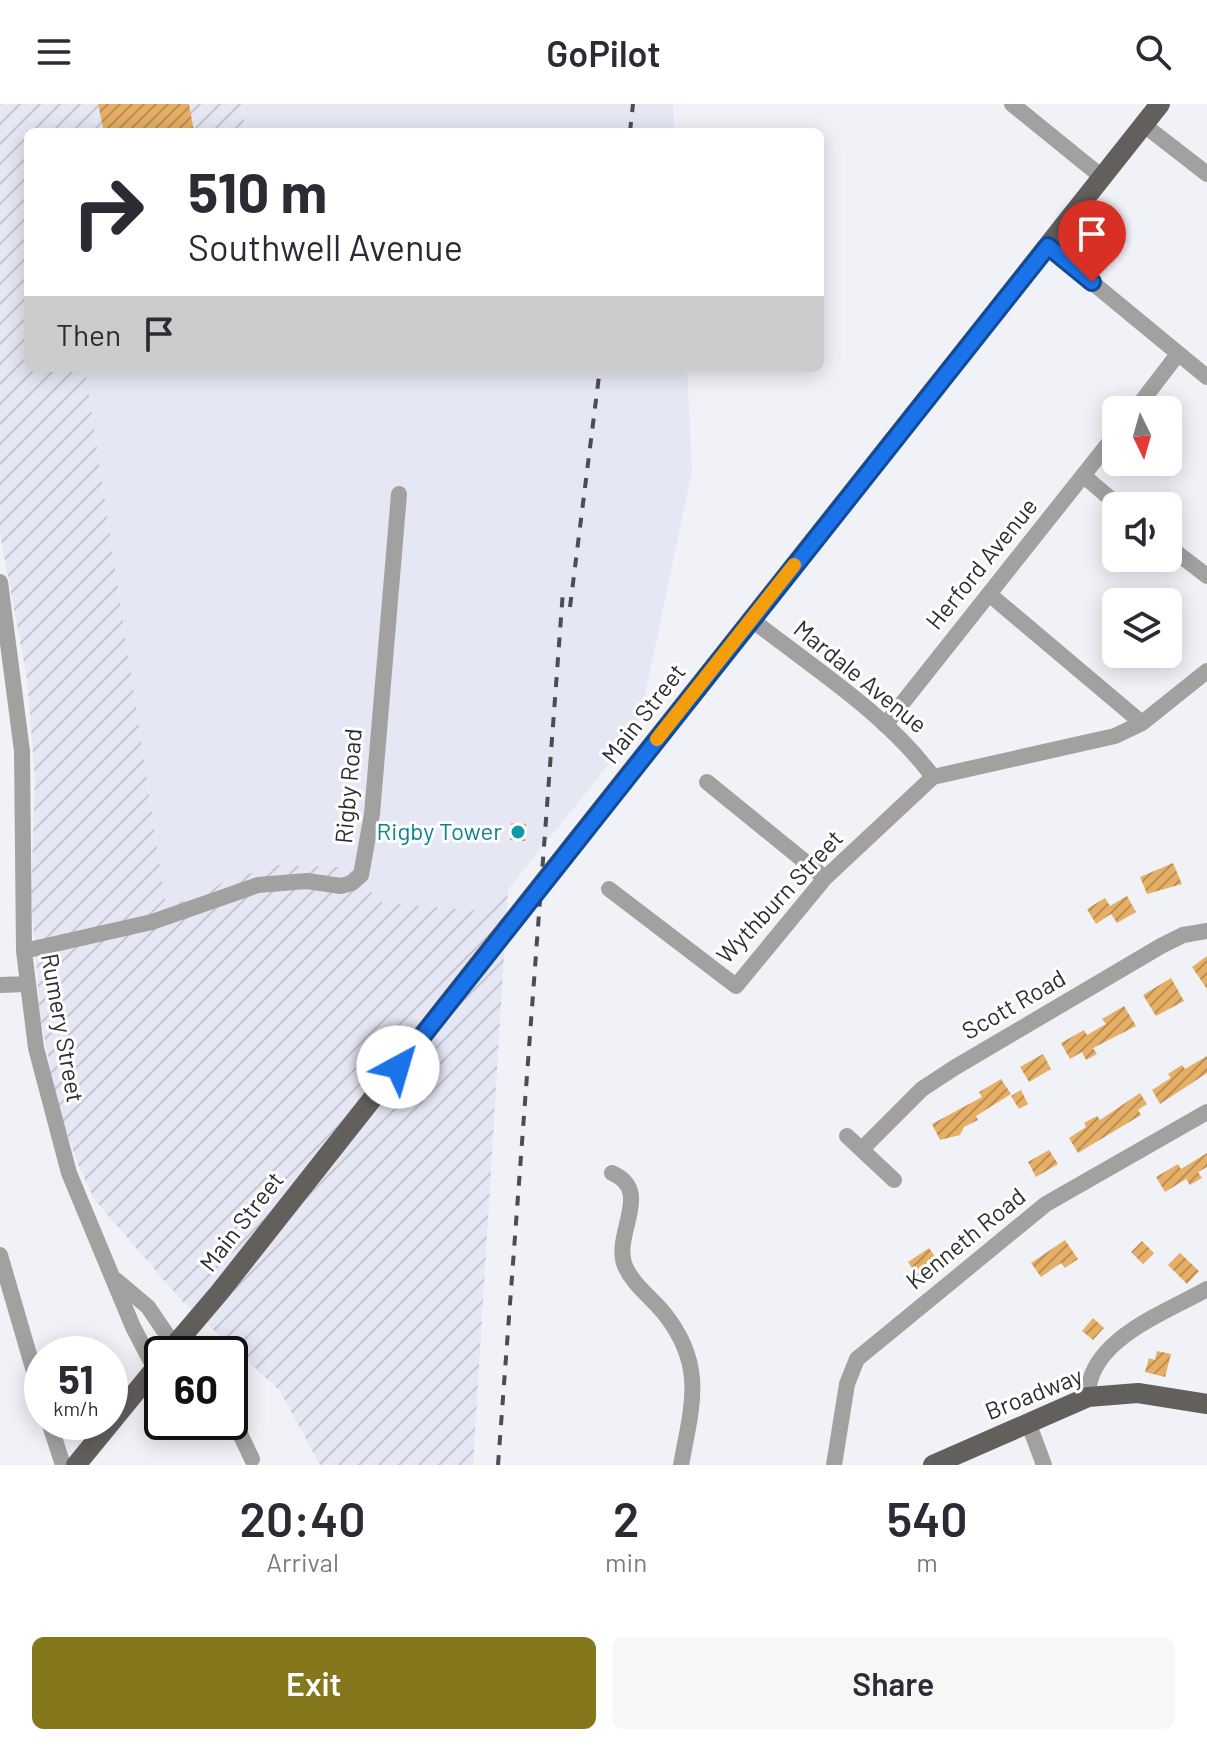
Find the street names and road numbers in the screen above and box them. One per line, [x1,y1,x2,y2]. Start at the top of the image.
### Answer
street label: Herford Avenue [919,491,1043,635]
street label: Mardale Avenue [789,613,933,738]
street label: Main Street [595,657,691,769]
street label: Rigby Road [328,727,367,845]
street label: Wythburn Street [710,823,848,969]
street label: Rumery Street [36,951,91,1105]
street label: Scott Road [956,962,1070,1045]
street label: Main Street [193,1165,289,1277]
street label: Kenneth Road [900,1181,1031,1295]
street label: Broadway [981,1360,1086,1425]

